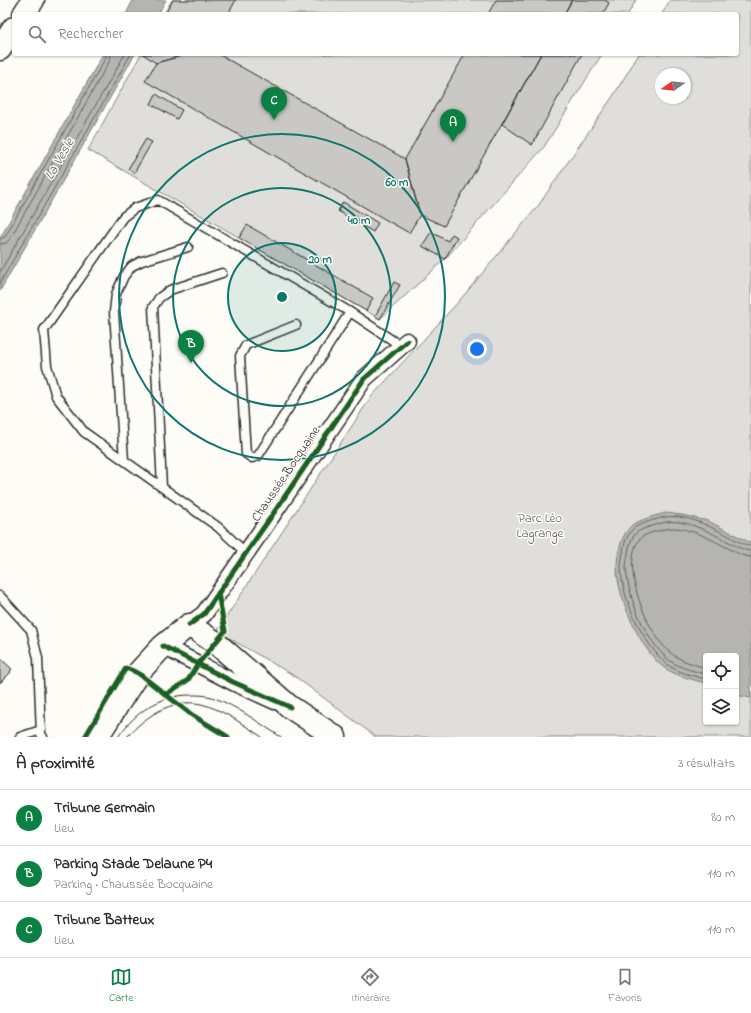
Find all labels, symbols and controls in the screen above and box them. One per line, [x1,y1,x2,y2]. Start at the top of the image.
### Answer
search box [12,12,739,56]
icon: search [26,23,48,45]
text: Rechercher [58,23,123,45]
north arrow [655,68,691,104]
pin: C [261,87,287,120]
pin: A [440,109,466,142]
water label: La Vesle [40,134,81,184]
text: 60 m [385,174,409,192]
text: 40 m [347,212,371,230]
text: 20 m [307,251,332,269]
centre of rings [275,290,289,304]
pin: B [178,330,204,363]
your location [467,339,487,359]
street label: Chaussée Bocquaine [247,422,325,526]
park label: Parc Léo Lagrange [517,509,564,544]
map controls [703,653,739,725]
button: locate [703,653,739,689]
button: layers [703,689,739,725]
text: À proximité [16,751,94,776]
text: 3 résultats [678,754,735,773]
text: Tribune Germain [54,797,155,819]
text: A [25,808,33,827]
text: 80 m [711,808,735,827]
text: Lieu [54,819,74,838]
text: Parking Stade Delaune P4 [54,853,212,875]
text: B [25,864,33,883]
text: 110 m [708,864,735,883]
text: Parking · Chaussée Bocquaine [54,875,213,894]
text: Tribune Batteux [54,909,155,931]
text: C [25,920,33,939]
text: 110 m [708,920,735,939]
text: Lieu [54,931,74,950]
tab: Carte [109,966,133,1006]
tab: Itinéraire [351,966,390,1006]
tab: Favoris [608,966,642,1006]

